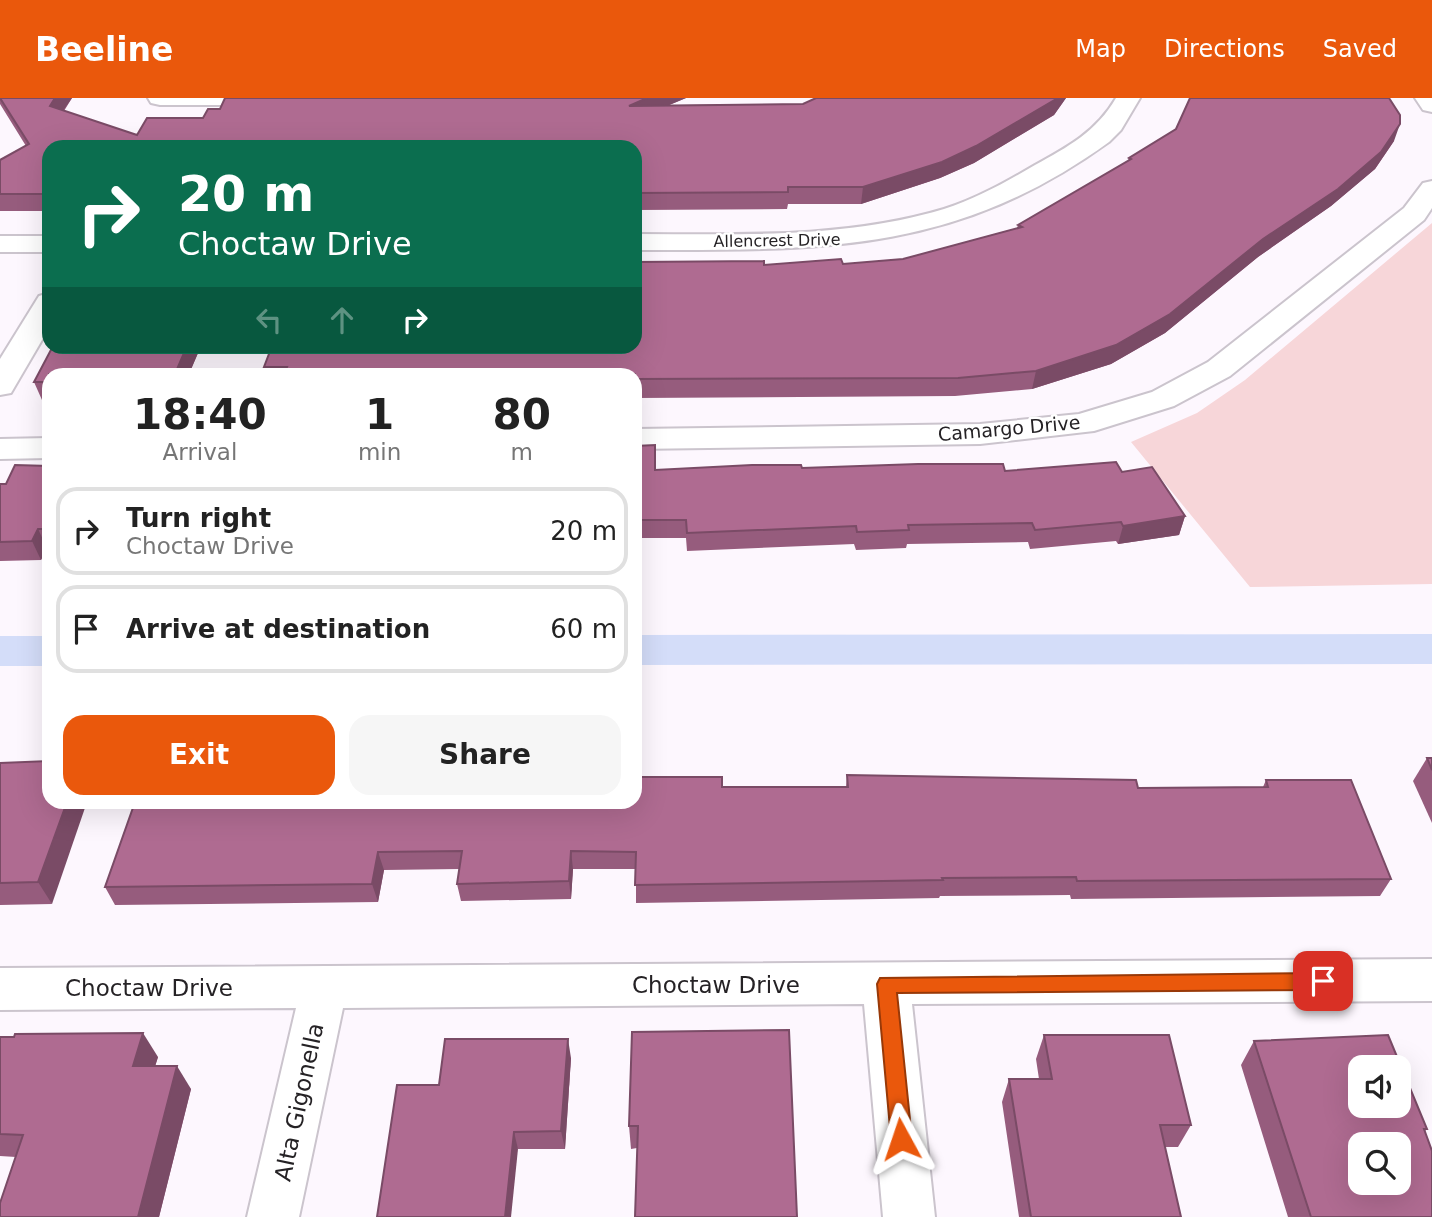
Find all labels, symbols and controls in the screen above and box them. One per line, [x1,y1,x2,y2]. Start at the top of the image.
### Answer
text: Beeline [35,30,173,69]
text: Map [1075,35,1126,63]
text: Directions [1164,35,1285,63]
text: Saved [1323,35,1397,63]
text: 20 m [178,166,314,223]
icon: right [63,168,154,259]
text: Choctaw Drive [178,225,412,263]
street label: Allencrest Drive [713,230,841,251]
icon: left [250,301,288,339]
icon: ahead [323,301,361,339]
icon: right [396,301,434,339]
text: 18:40 [133,390,267,439]
text: 1 [365,390,394,439]
text: 80 [492,390,551,439]
street label: Camargo Drive [937,411,1081,445]
text: Arrival [163,439,237,465]
text: min [358,439,401,465]
text: m [510,439,533,465]
text: Turn right [126,503,271,533]
icon: right [67,512,105,550]
text: 20 m [550,516,617,546]
text: Choctaw Drive [126,533,294,559]
icon: arrive [67,610,105,648]
text: Arrive at destination [126,614,430,644]
text: 60 m [550,614,617,644]
button: Exit [63,715,335,795]
button: Share [349,715,621,795]
pin [1293,951,1353,1011]
icon: arrive [1304,962,1342,1000]
street label: Choctaw Drive [632,972,800,998]
street label: Choctaw Drive [65,975,233,1001]
street label: Alta Gigonella [270,1021,328,1183]
map controls [1348,1055,1411,1195]
button: sound [1348,1055,1411,1118]
position arrow [864,1102,938,1176]
button: search [1348,1132,1411,1195]

